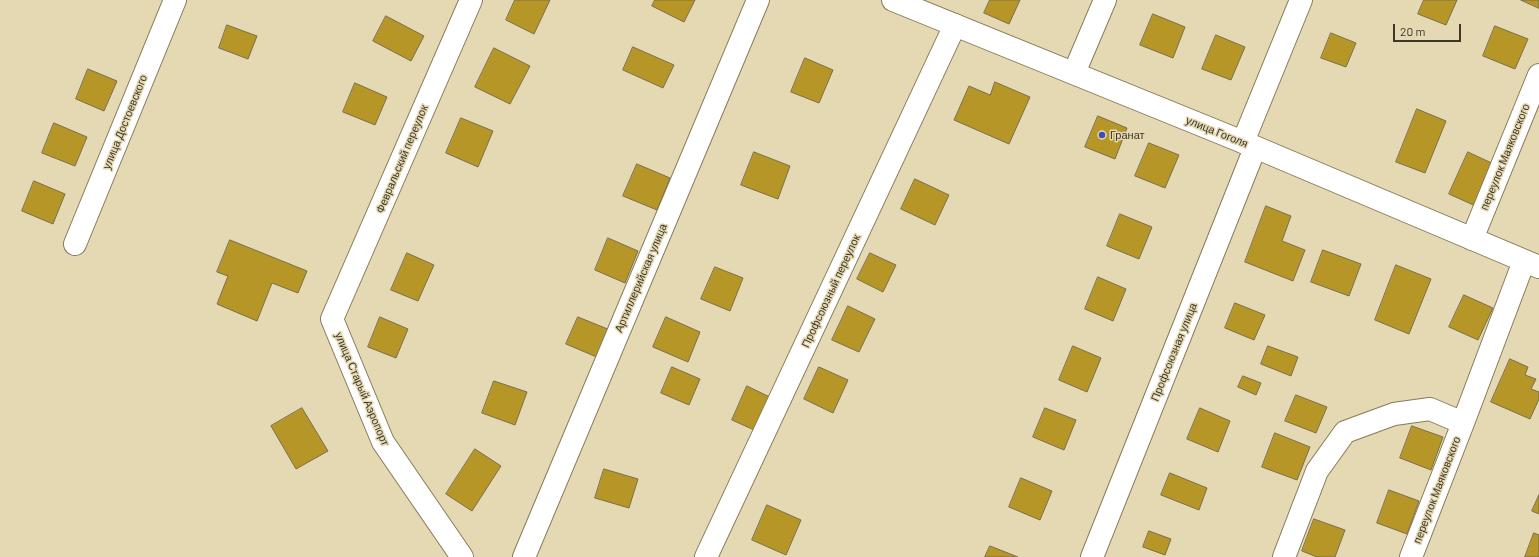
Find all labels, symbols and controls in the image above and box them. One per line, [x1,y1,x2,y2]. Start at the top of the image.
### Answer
scale bar [1395,16,1463,42]
text: 20 m [1400,24,1426,38]
street label: улица Достоевского [100,73,150,171]
street label: переулок Маяковского [1478,102,1532,212]
street label: Февральский переулок [373,103,431,215]
street label: улица Гоголя [1184,114,1250,150]
place label: Гранат [1110,128,1145,142]
marker: Гранат [1097,130,1107,140]
street label: Артиллерийская улица [612,222,670,334]
street label: Профсоюзный переулок [799,232,863,350]
street label: Профсоюзная улица [1148,301,1200,403]
street label: улица Старый Аэропорт [332,330,392,448]
street label: переулок Маяковского [1410,435,1464,545]

